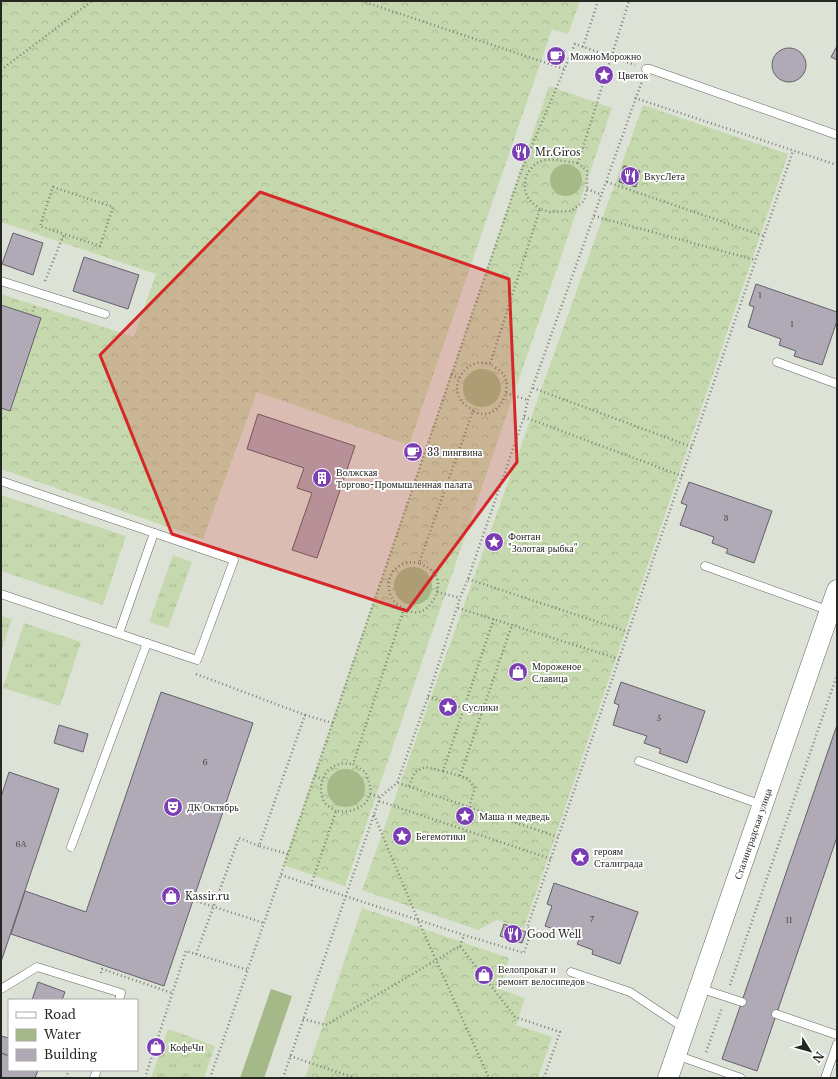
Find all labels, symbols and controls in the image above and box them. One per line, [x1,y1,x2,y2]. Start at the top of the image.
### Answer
cafe icon: МожноМорожно [545,45,567,67]
place label: МожноМорожно [570,50,641,63]
place icon: Цветок [593,64,615,86]
place label: Цветок [618,69,649,82]
restaurant icon: Mr.Giros [510,141,532,163]
place label: Mr.Giros [535,146,581,159]
restaurant icon: ВкусЛета [619,165,641,187]
place label: ВкусЛета [644,170,685,183]
house number: 1 [758,290,762,300]
house number: 1 [790,319,794,329]
cafe icon: 33 пингвина [402,441,424,463]
place label: 33 пингвина [427,446,483,459]
place label: Волжская Торгово-Промышленная палата [336,466,473,491]
building icon: Волжская Торгово-Промышленная палата [311,467,333,489]
house number: 3 [724,513,729,523]
place label: Фонтан "Золотая рыбка" [508,530,578,555]
place icon: Фонтан "Золотая рыбка" [483,531,505,553]
place label: Мороженое Славица [532,660,582,685]
shop icon: Мороженое Славица [507,661,529,683]
place icon: Суслики [437,696,459,718]
place label: Суслики [462,701,499,714]
house number: 5 [657,713,662,723]
house number: 6 [202,757,208,767]
street label: Сталинградская улица [731,786,775,881]
theatre icon: ДК Октябрь [162,796,184,818]
place label: ДК Октябрь [187,801,239,814]
place icon: Маша и медведь [454,805,476,827]
place label: Маша и медведь [479,810,550,823]
place icon: Бегемотики [391,825,413,847]
place label: Бегемотики [416,830,466,843]
house number: 6А [16,839,27,849]
place label: героям Сталиграда [594,845,644,870]
place icon: героям Сталиграда [569,846,591,868]
shop icon: Kassir.ru [160,885,182,907]
place label: Kassir.ru [185,890,230,903]
house number: 7 [590,914,595,924]
house number: 11 [785,915,793,925]
restaurant icon: Good Well [502,923,524,945]
place label: Good Well [527,928,581,941]
place label: Велопрокат и ремонт велосипедов [498,963,585,988]
shop icon: Велопрокат и ремонт велосипедов [473,964,495,986]
legend [8,999,138,1071]
text: Road [44,1007,76,1022]
text: Water [43,1027,81,1042]
north arrow [790,1031,830,1071]
shop icon: КофеЧи [145,1036,167,1058]
place label: КофеЧи [170,1041,205,1054]
text: Building [44,1047,98,1062]
text: N [809,1049,827,1066]

